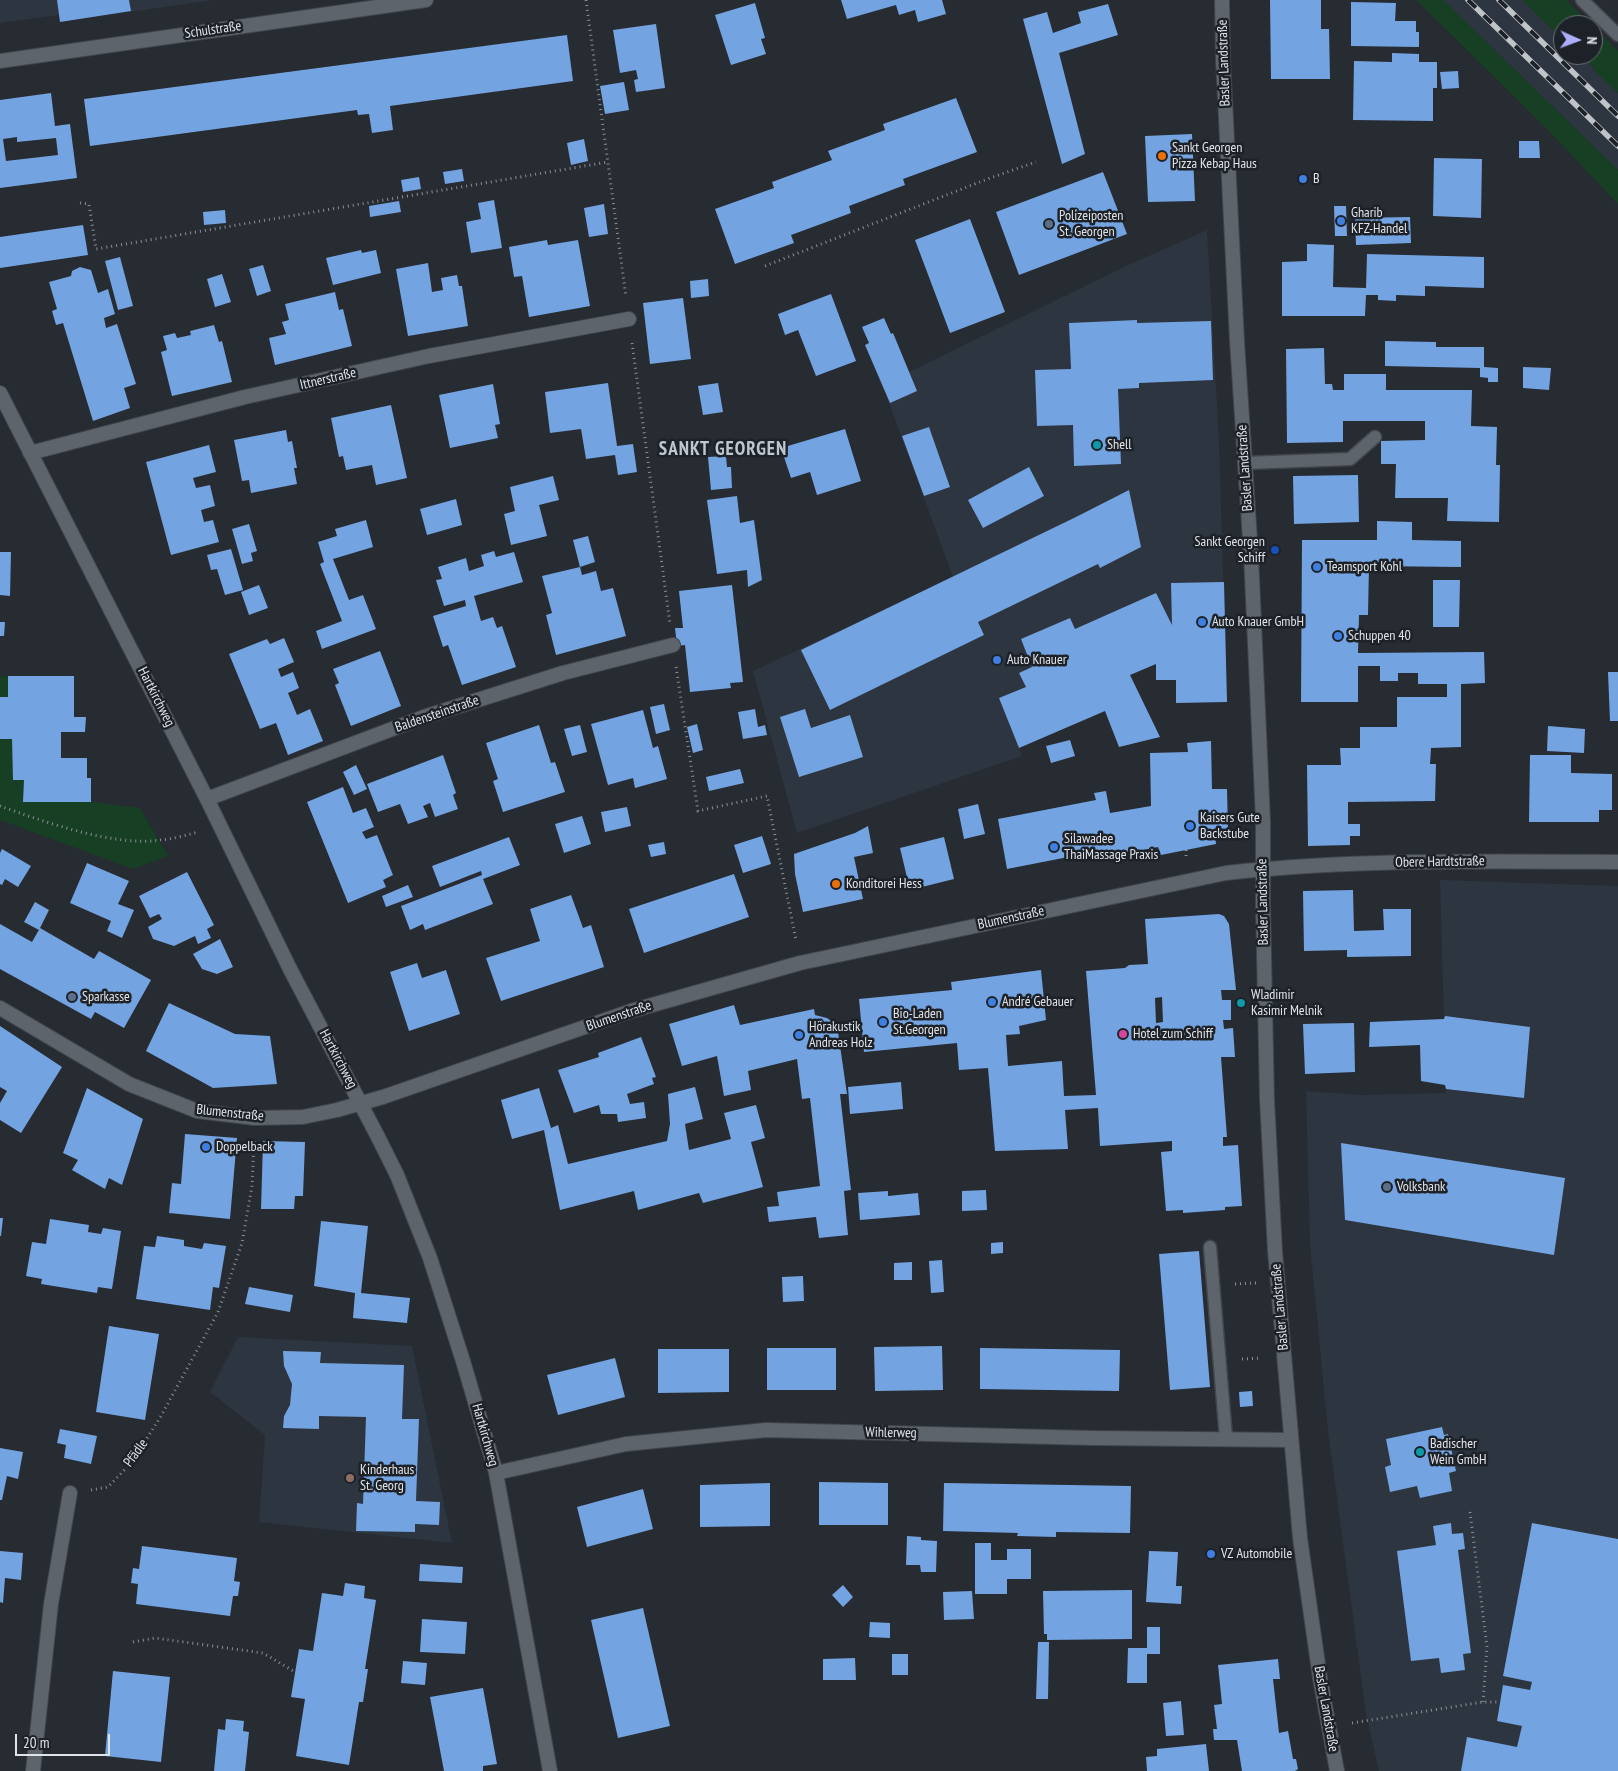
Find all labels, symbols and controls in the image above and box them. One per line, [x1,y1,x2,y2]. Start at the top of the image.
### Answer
north arrow [1553,15,1603,65]
street label: Schulstraße [184,18,242,42]
street label: Basler Landstraße [1214,19,1234,107]
text: N [1583,36,1601,45]
place label: Sankt Georgen Pizza Kebap Haus [1172,140,1257,172]
marker: Sankt Georgen Pizza Kebap Haus [1156,150,1168,162]
place label: B [1313,171,1320,187]
marker: B [1297,173,1309,185]
place label: Gharib KFZ-Handel [1351,205,1407,238]
place label: Polizeiposten St. Georgen [1059,208,1123,240]
marker: Gharib KFZ-Handel [1335,215,1347,227]
marker: Polizeiposten St. Georgen [1043,218,1055,230]
street label: Ittnerstraße [298,364,358,394]
street label: Basler Landstraße [1234,424,1256,512]
place label: Shell [1107,437,1131,453]
district label: SANKT GEORGEN [657,439,789,461]
marker: Shell [1091,439,1103,451]
place label: Sankt Georgen Schiff [1195,534,1265,566]
marker: Sankt Georgen Schiff [1269,544,1281,556]
place label: Teamsport Kohl [1327,559,1402,575]
marker: Teamsport Kohl [1311,561,1323,573]
place label: Auto Knauer GmbH [1212,614,1304,630]
marker: Auto Knauer GmbH [1196,616,1208,628]
place label: Schuppen 40 [1348,628,1411,644]
marker: Schuppen 40 [1332,630,1344,642]
place label: Auto Knauer [1007,652,1066,668]
marker: Auto Knauer [991,654,1003,666]
street label: Hartkirchweg [134,664,178,730]
street label: Baldensteinstraße [393,692,481,736]
place label: Kaisers Gute Backstube [1200,810,1260,842]
marker: Kaisers Gute Backstube [1184,820,1196,832]
place label: Silawadee ThaiMassage Praxis [1064,831,1158,864]
marker: Silawadee ThaiMassage Praxis [1048,841,1060,853]
street label: Obere Hardtstraße [1395,853,1485,871]
street label: Basler Landstraße [1254,858,1272,946]
place label: Konditorei Hess [846,876,922,892]
marker: Konditorei Hess [830,878,842,890]
street label: Blumenstraße [976,903,1046,933]
place label: Wladimir Kasimir Melnik [1251,987,1323,1020]
place label: Sparkasse [82,989,130,1005]
marker: Sparkasse [66,991,78,1003]
place label: André Gebauer [1002,994,1073,1010]
marker: André Gebauer [986,996,998,1008]
street label: Blumenstraße [584,997,654,1035]
marker: Wladimir Kasimir Melnik [1235,997,1247,1009]
place label: Bio-Laden St.Georgen [893,1006,946,1038]
marker: Bio-Laden St.Georgen [877,1016,889,1028]
place label: Hörakustik Andreas Holz [809,1019,873,1052]
place label: Hotel zum Schiff [1133,1026,1213,1042]
street label: Hartkirchweg [315,1027,361,1091]
marker: Hotel zum Schiff [1117,1028,1129,1040]
marker: Hörakustik Andreas Holz [793,1029,805,1041]
street label: Blumenstraße [196,1101,264,1125]
place label: Doppelback [216,1139,273,1155]
marker: Doppelback [200,1141,212,1153]
place label: Volksbank [1397,1179,1446,1195]
marker: Volksbank [1381,1181,1393,1193]
street label: Basler Landstraße [1268,1263,1292,1351]
street label: Hartkirchweg [468,1402,502,1468]
street label: Wihlerweg [865,1424,917,1442]
street label: Pfädle [120,1436,152,1470]
place label: Badischer Wein GmbH [1430,1436,1486,1468]
marker: Badischer Wein GmbH [1414,1446,1426,1458]
place label: Kinderhaus St. Georg [360,1462,414,1494]
marker: Kinderhaus St. Georg [344,1472,356,1484]
place label: VZ Automobile [1221,1546,1292,1562]
marker: VZ Automobile [1205,1548,1217,1560]
street label: Basler Landstraße [1310,1665,1342,1753]
scale bar [18,1724,112,1756]
text: 20 m [23,1733,49,1752]

